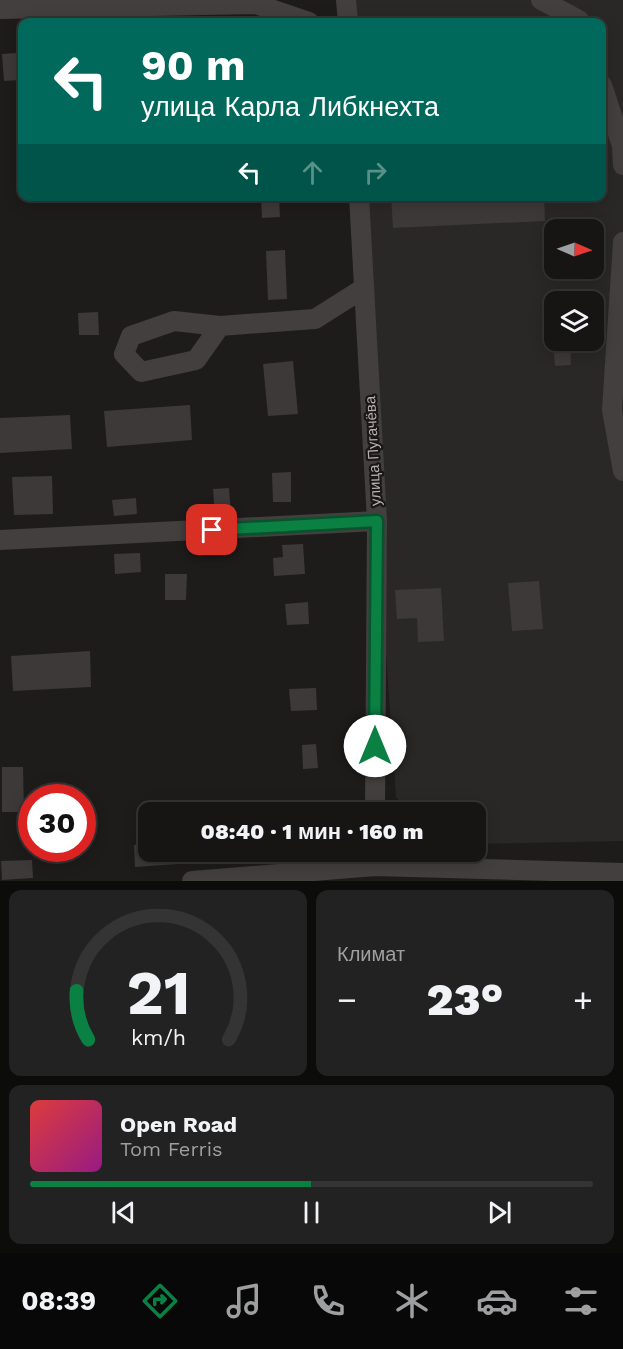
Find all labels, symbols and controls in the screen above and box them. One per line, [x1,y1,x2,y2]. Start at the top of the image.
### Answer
text: 90 m [141,41,245,90]
icon: left [42,42,120,120]
text: улица Карла Либкнехта [141,91,439,123]
icon: left [233,156,266,189]
icon: ahead [296,156,329,189]
icon: right [359,156,392,189]
north arrow [544,219,604,279]
map controls [544,219,604,351]
button: layers [544,291,604,351]
street label: улица Пугачёва [361,395,385,506]
pin [186,504,237,555]
icon: arrive [195,513,228,546]
position arrow [343,714,407,778]
speed limit sign: 30 [18,784,96,862]
text: 08:40 · 1 мин · 160 m [201,819,423,844]
text: Климат [337,942,405,966]
text: 21 [126,956,190,1029]
text: 23° [427,973,503,1026]
text: − [337,980,357,1019]
text: + [573,980,593,1019]
text: km/h [130,1025,186,1050]
text: Open Road [120,1112,237,1137]
text: Tom Ferris [120,1137,223,1161]
icon: previous [107,1196,140,1229]
icon: pause [295,1196,328,1229]
icon: next [483,1196,516,1229]
icon: directions [139,1280,181,1322]
icon: music [223,1280,265,1322]
icon: phone [307,1280,349,1322]
icon: climate [391,1280,433,1322]
icon: car [476,1280,518,1322]
icon: filters [560,1280,602,1322]
text: 08:39 [21,1285,96,1317]

